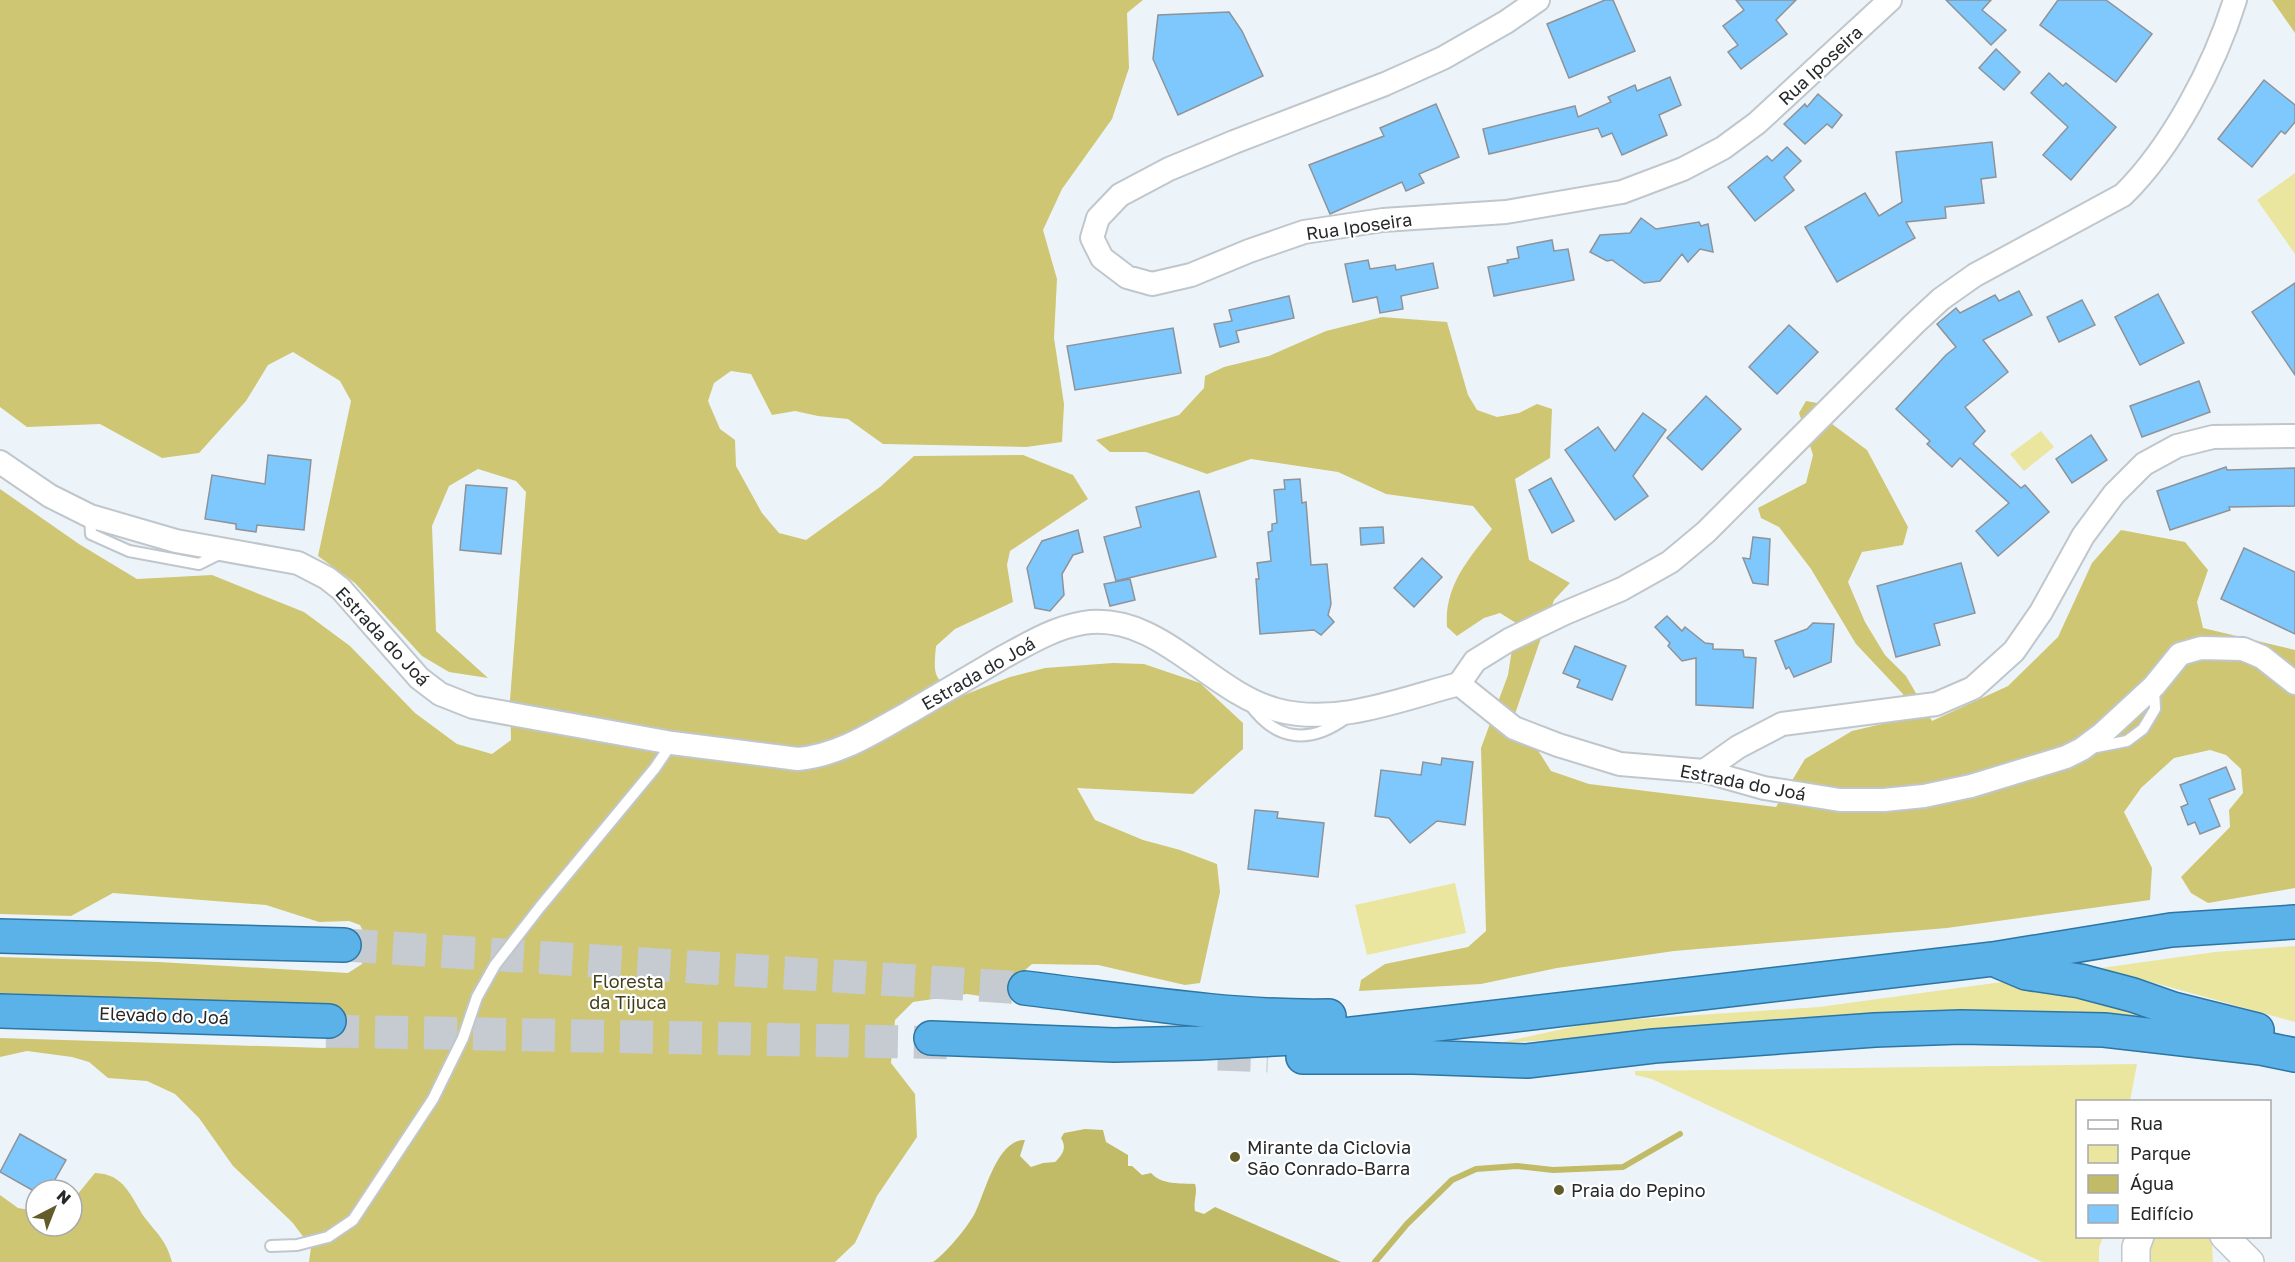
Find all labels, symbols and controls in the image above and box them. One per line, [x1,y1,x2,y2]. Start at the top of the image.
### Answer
street label: Rua Iposeira [1773,21,1867,109]
street label: Rua Iposeira [1305,208,1413,244]
street label: Estrada do Joá [331,582,435,690]
street label: Estrada do Joá [917,632,1039,714]
street label: Estrada do Joá [1678,759,1808,805]
park label: Floresta da Tijuca [589,970,667,1013]
street label: Elevado do Joá [99,1002,229,1028]
legend [2076,1100,2271,1238]
text: Rua [2130,1112,2163,1134]
place label: Mirante da Ciclovia São Conrado-Barra [1247,1136,1411,1179]
text: Parque [2130,1142,2191,1164]
marker: Mirante da Ciclovia São Conrado-Barra [1228,1150,1242,1164]
text: Água [2130,1172,2174,1194]
north arrow [24,1178,84,1238]
place label: Praia do Pepino [1571,1179,1705,1201]
marker: Praia do Pepino [1552,1183,1566,1197]
text: N [53,1185,75,1208]
text: Edifício [2130,1202,2194,1224]

